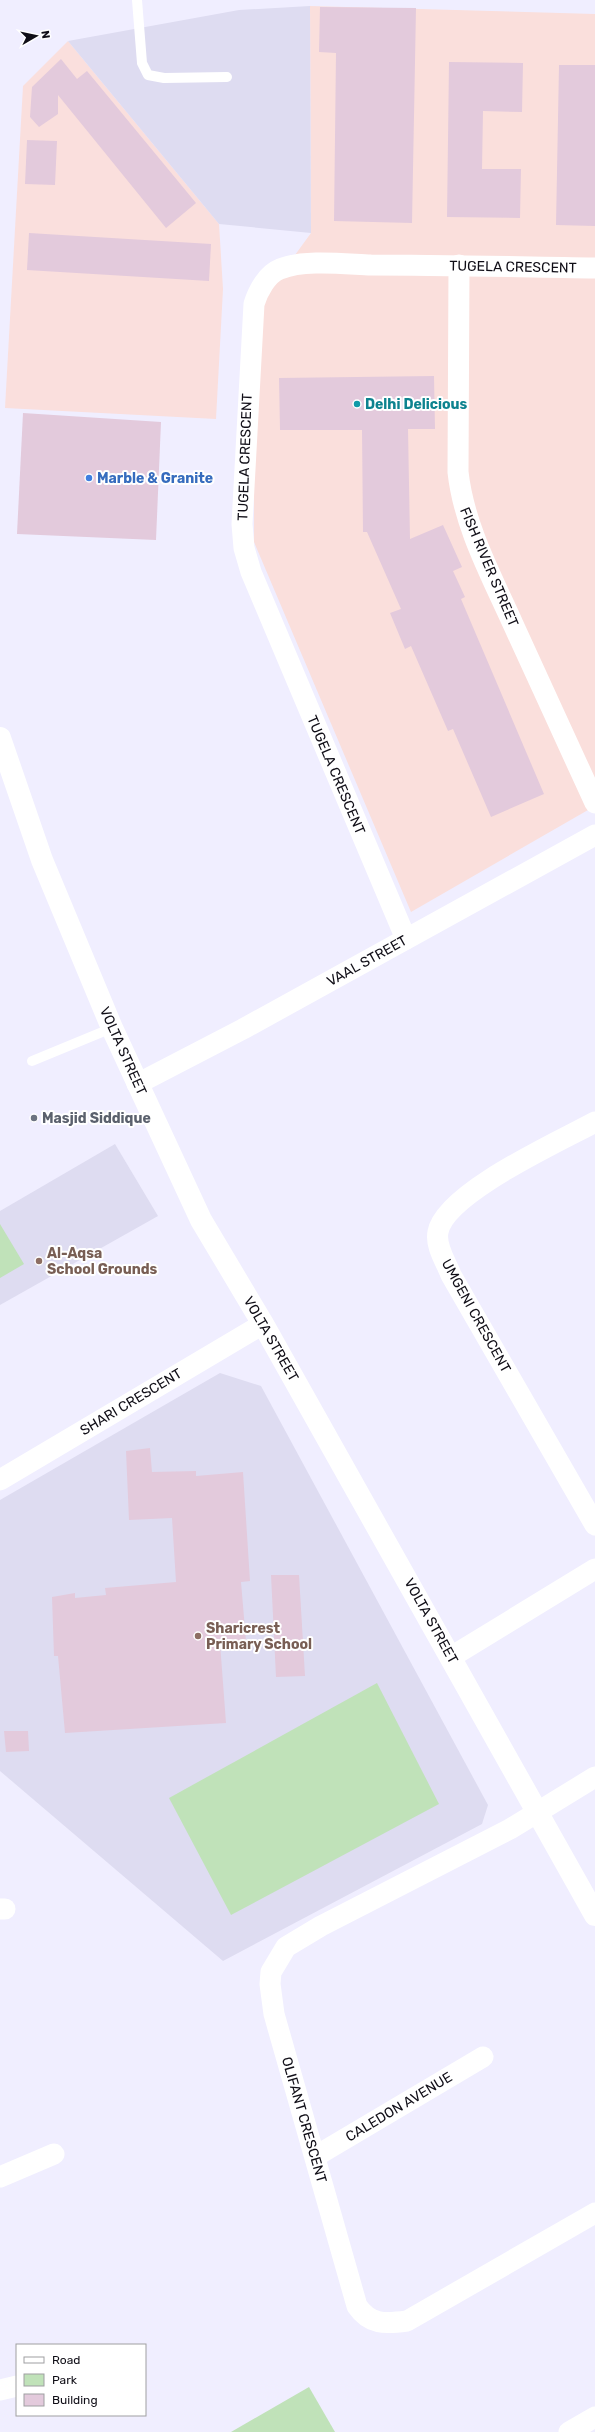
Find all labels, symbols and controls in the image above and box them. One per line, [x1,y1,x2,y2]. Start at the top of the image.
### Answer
north arrow [16,16,56,56]
text: N [38,30,52,40]
street label: TUGELA CRESCENT [449,257,577,277]
street label: TUGELA CRESCENT [234,393,256,521]
place label: Delhi Delicious [365,396,468,413]
marker: Delhi Delicious [352,399,362,409]
place label: Marble & Granite [97,470,213,487]
marker: Marble & Granite [84,473,94,483]
street label: FISH RIVER STREET [456,505,522,629]
street label: TUGELA CRESCENT [303,713,369,837]
street label: VAAL STREET [324,932,410,990]
street label: VOLTA STREET [96,1004,150,1098]
place label: Masjid Siddique [42,1110,151,1127]
marker: Masjid Siddique [29,1113,39,1123]
place label: Al-Aqsa School Grounds [47,1245,157,1278]
marker: Al-Aqsa School Grounds [34,1256,44,1266]
street label: UMGENI CRESCENT [438,1256,514,1376]
street label: VOLTA STREET [240,1294,302,1384]
street label: SHARI CRESCENT [77,1365,185,1439]
street label: VOLTA STREET [401,1575,461,1667]
place label: Sharicrest Primary School [206,1620,312,1653]
marker: Sharicrest Primary School [193,1631,203,1641]
street label: OLIFANT CRESCENT [278,2055,330,2185]
street label: CALEDON AVENUE [343,2068,455,2146]
legend [16,2344,146,2416]
text: Road [52,2353,80,2367]
text: Park [52,2373,78,2387]
text: Building [52,2393,98,2407]

